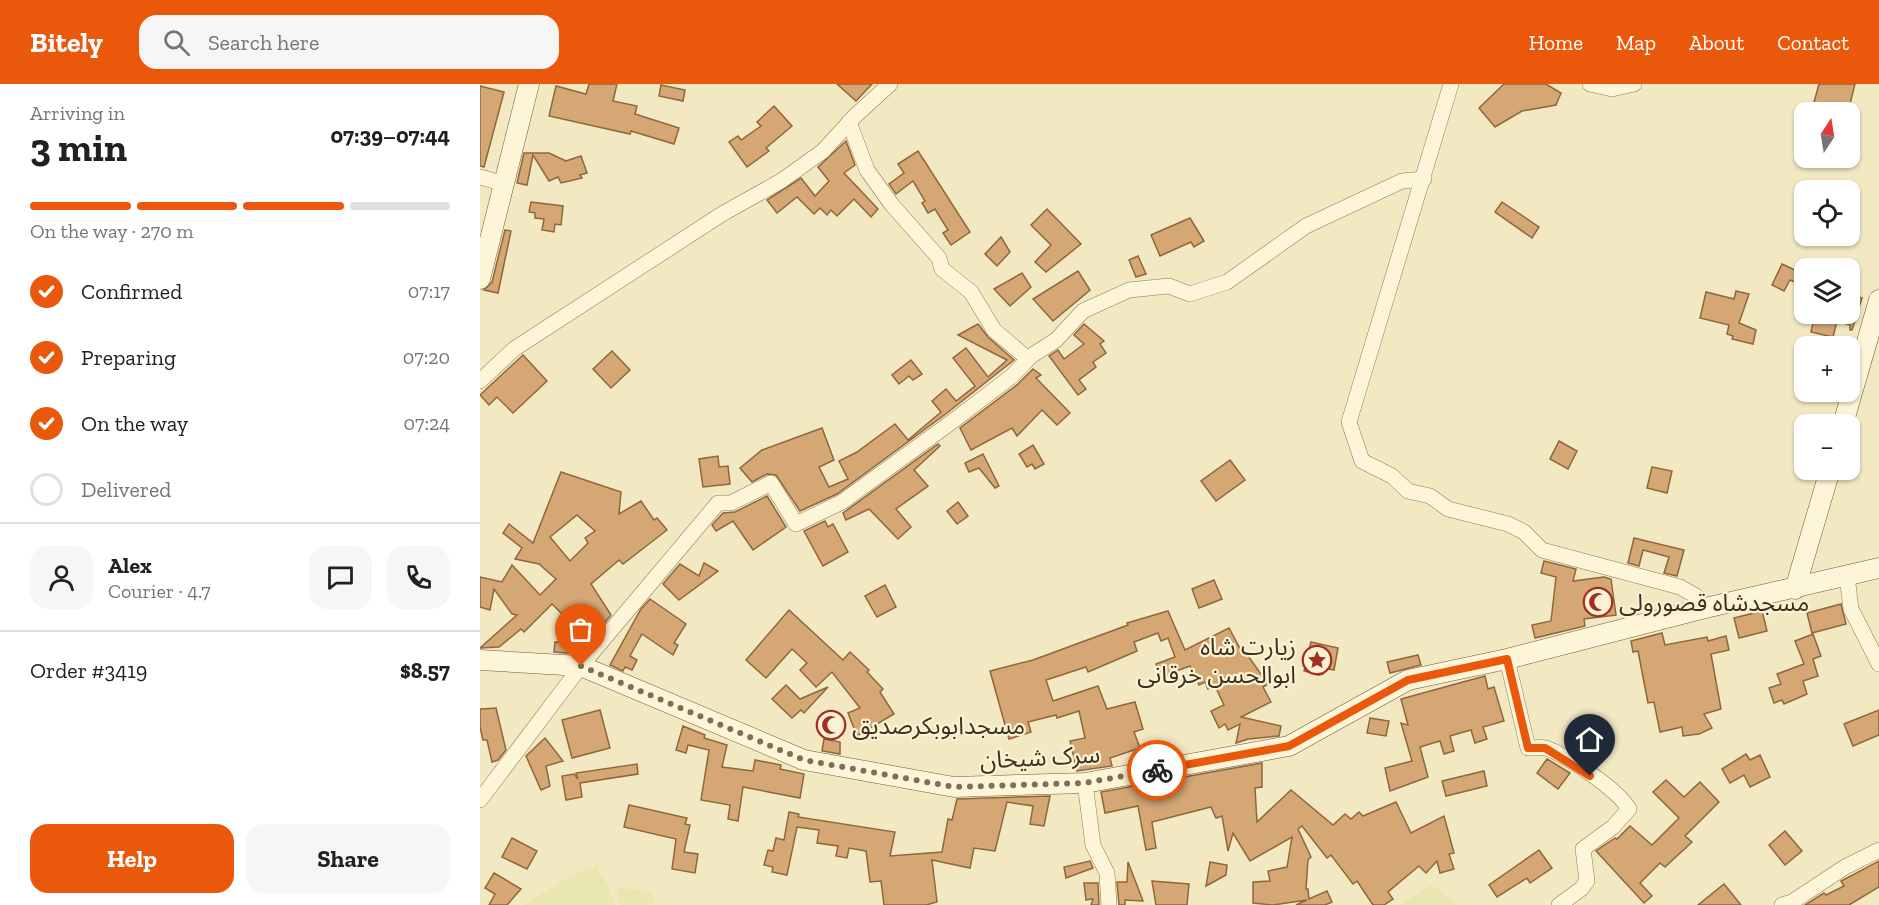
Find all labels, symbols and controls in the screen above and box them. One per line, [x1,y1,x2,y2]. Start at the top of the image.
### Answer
search box [139,15,559,69]
text: Bitely [30,26,103,59]
icon: search [160,26,193,59]
text: Search here [208,29,319,56]
text: Home [1529,30,1583,55]
text: Map [1616,30,1656,55]
text: About [1689,30,1744,55]
text: Contact [1777,30,1849,55]
text: Arriving in [30,101,125,125]
north arrow [1794,102,1860,168]
map controls [1794,102,1860,480]
text: 07:39–07:44 [330,122,450,149]
text: 3 min [30,124,127,171]
button: locate [1794,180,1860,246]
text: On the way · 270 m [30,219,193,243]
button: layers [1794,258,1860,324]
icon: check [30,275,63,308]
text: Confirmed [81,278,182,305]
text: 07:17 [408,279,450,303]
button: + [1794,336,1860,402]
icon: check [30,341,63,374]
text: Preparing [81,344,176,371]
text: 07:20 [403,345,450,369]
icon: check [30,407,63,440]
text: On the way [81,410,188,437]
text: 07:24 [404,411,450,435]
button: − [1794,414,1860,480]
text: Delivered [81,476,171,503]
button: person [30,546,93,609]
button: chat [309,546,372,609]
button: phone [387,546,450,609]
text: Alex [108,552,152,579]
text: Courier · 4.7 [108,579,211,603]
mosque icon: مسجدشاه قصورولی [1582,586,1614,618]
place label: مسجدشاه قصورولی [1619,588,1809,617]
pin [555,604,606,666]
icon: bag [564,613,597,646]
place label: زیارت شاه ابوالحسن خرقانی [1137,632,1296,689]
place icon: زیارت شاه ابوالحسن خرقانی [1301,644,1333,676]
text: Order #3419 [30,657,147,684]
text: $8.57 [400,657,450,684]
mosque icon: مسجدابوبکرصدیق [815,709,847,741]
place label: مسجدابوبکرصدیق [852,711,1025,741]
pin [1564,714,1615,776]
icon: home [1573,723,1606,756]
street label: سرک شیخان [979,739,1101,775]
courier [1127,740,1187,800]
icon: bike [1141,754,1174,787]
button: Help [30,824,234,893]
button: Share [246,824,450,893]

